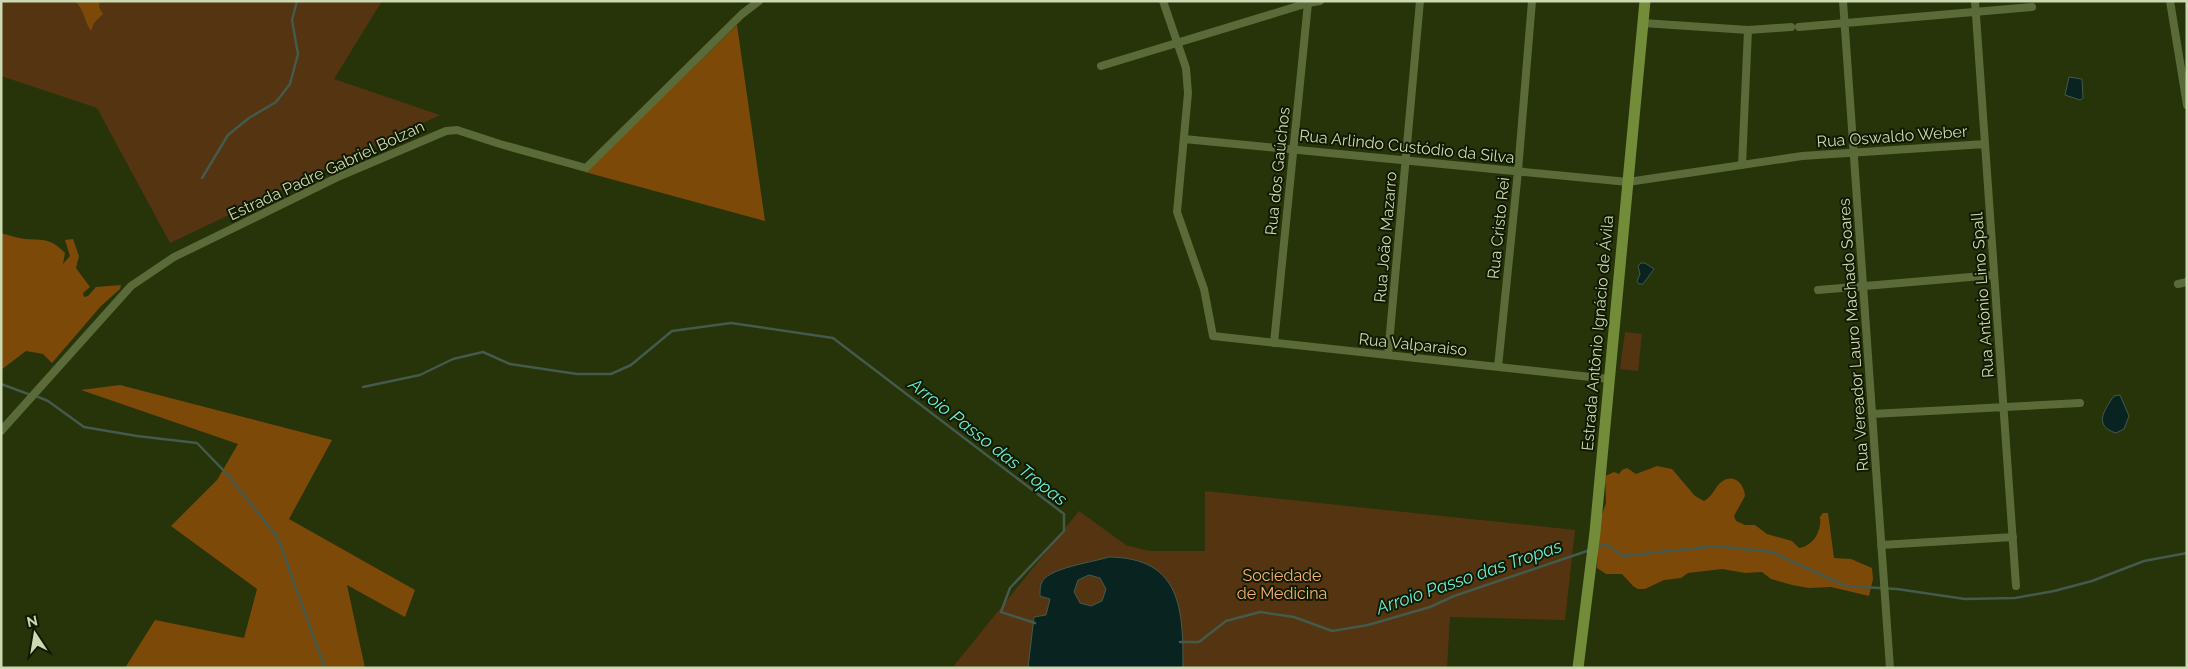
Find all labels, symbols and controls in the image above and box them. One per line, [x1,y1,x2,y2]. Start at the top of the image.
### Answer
street label: Rua dos Gaúchos [1261,106,1294,236]
street label: Estrada Padre Gabriel Bolzan [225,117,427,224]
street label: Rua Oswaldo Weber [1816,122,1968,151]
street label: Rua Arlindo Custódio da Silva [1298,126,1516,167]
street label: Rua João Mazarro [1370,171,1401,303]
street label: Rua Cristo Rei [1484,176,1513,280]
street label: Rua Vereador Lauro Machado Soares [1834,198,1873,472]
street label: Rua Antônio Lino Spall [1967,211,1998,378]
street label: Estrada Antônio Ignácio de Ávila [1577,214,1617,452]
street label: Rua Valparaiso [1358,329,1468,360]
water label: Arroio Passo das Tropas [904,373,1072,510]
water label: Arroio Passo das Tropas [1372,535,1565,619]
park label: Sociedade de Medicina [1237,566,1327,603]
north arrow [10,609,60,659]
text: N [25,612,39,630]

